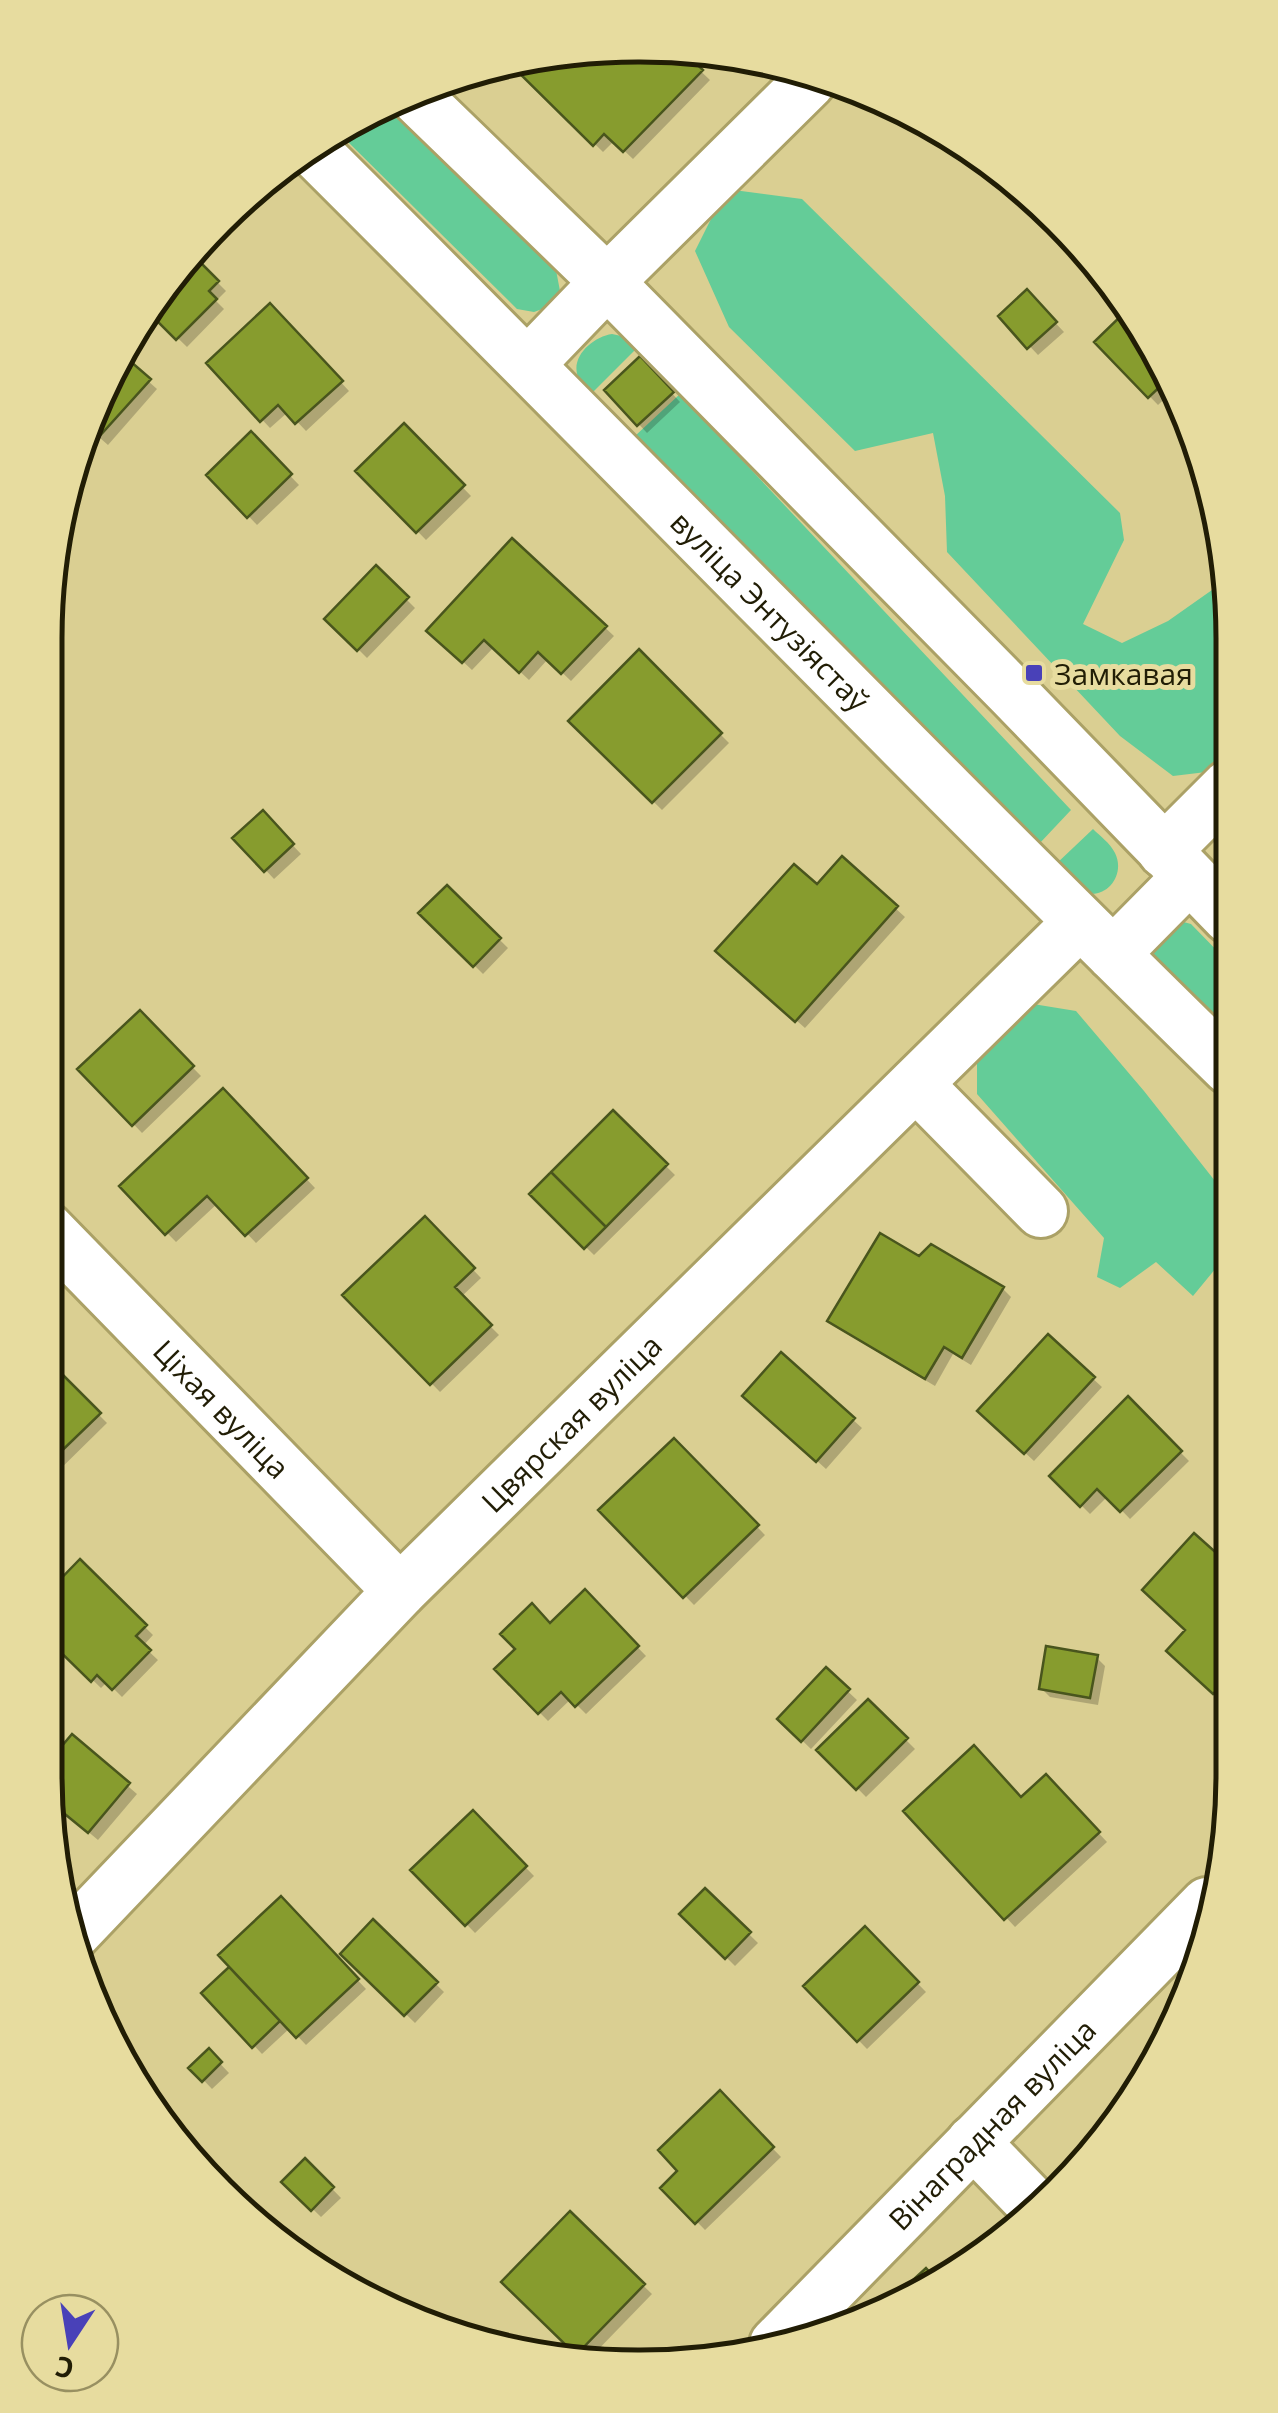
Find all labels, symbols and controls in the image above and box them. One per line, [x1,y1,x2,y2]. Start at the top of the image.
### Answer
street label: вуліца Энтузіястаў [662,502,879,720]
place label: Замкавая [1054,653,1193,694]
marker: Замкавая [1023,662,1045,684]
street label: Цвярская вуліца [472,1325,670,1521]
street label: Ціхая вуліца [145,1330,299,1487]
street label: Вінаградная вуліца [879,2009,1104,2238]
north arrow [20,2293,120,2393]
text: С [52,2348,77,2389]

